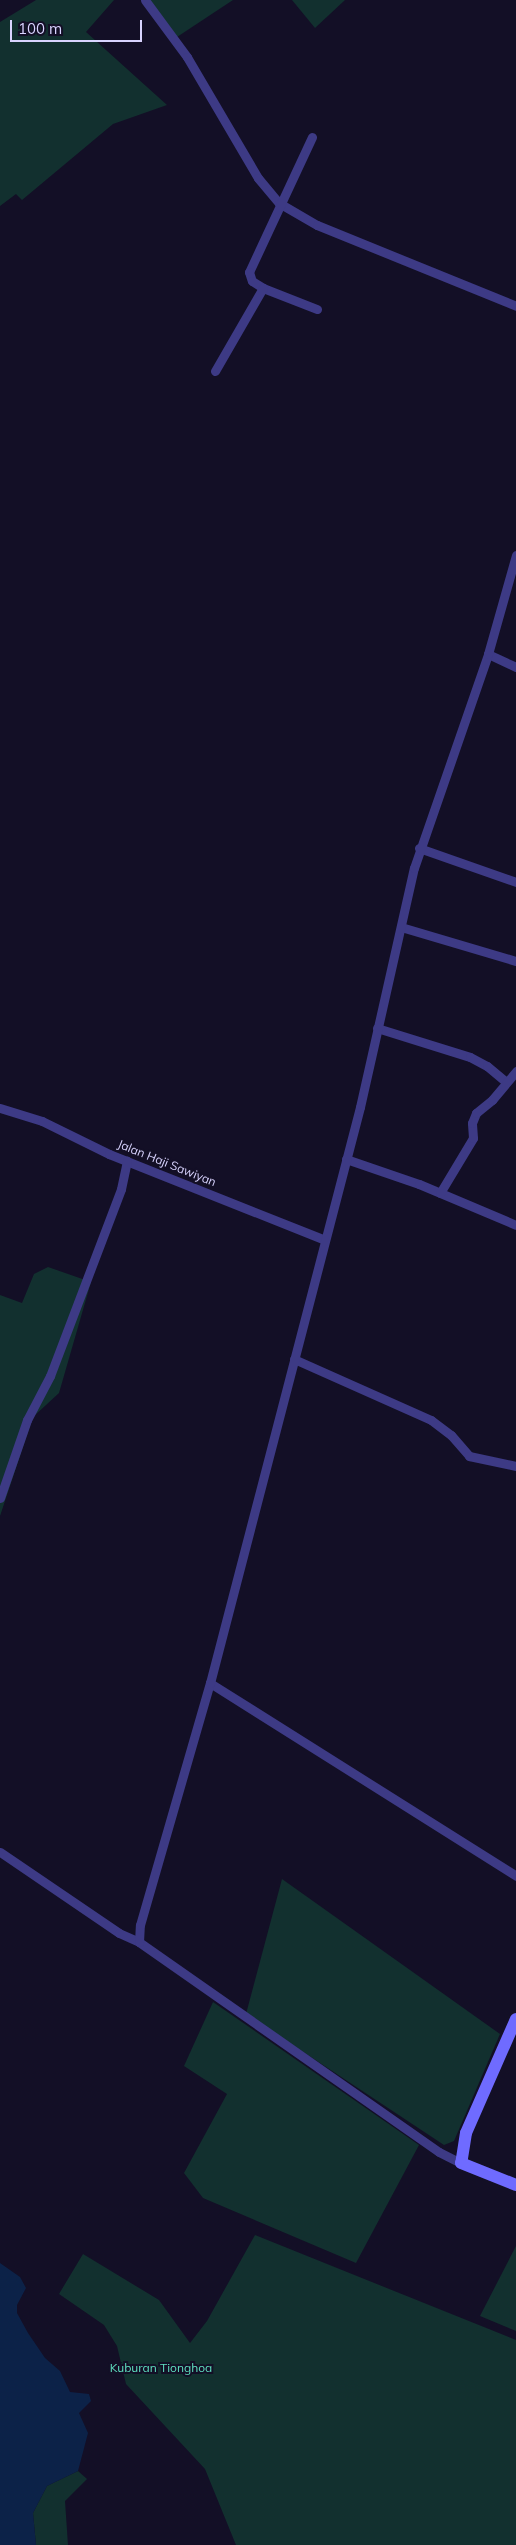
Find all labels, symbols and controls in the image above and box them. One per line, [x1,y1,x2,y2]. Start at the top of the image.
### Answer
scale bar [12,10,145,42]
text: 100 m [18,19,62,38]
street label: Jalan Haji Sawiyan [116,1137,218,1189]
park label: Kuburan Tionghoa [110,2361,212,2375]

